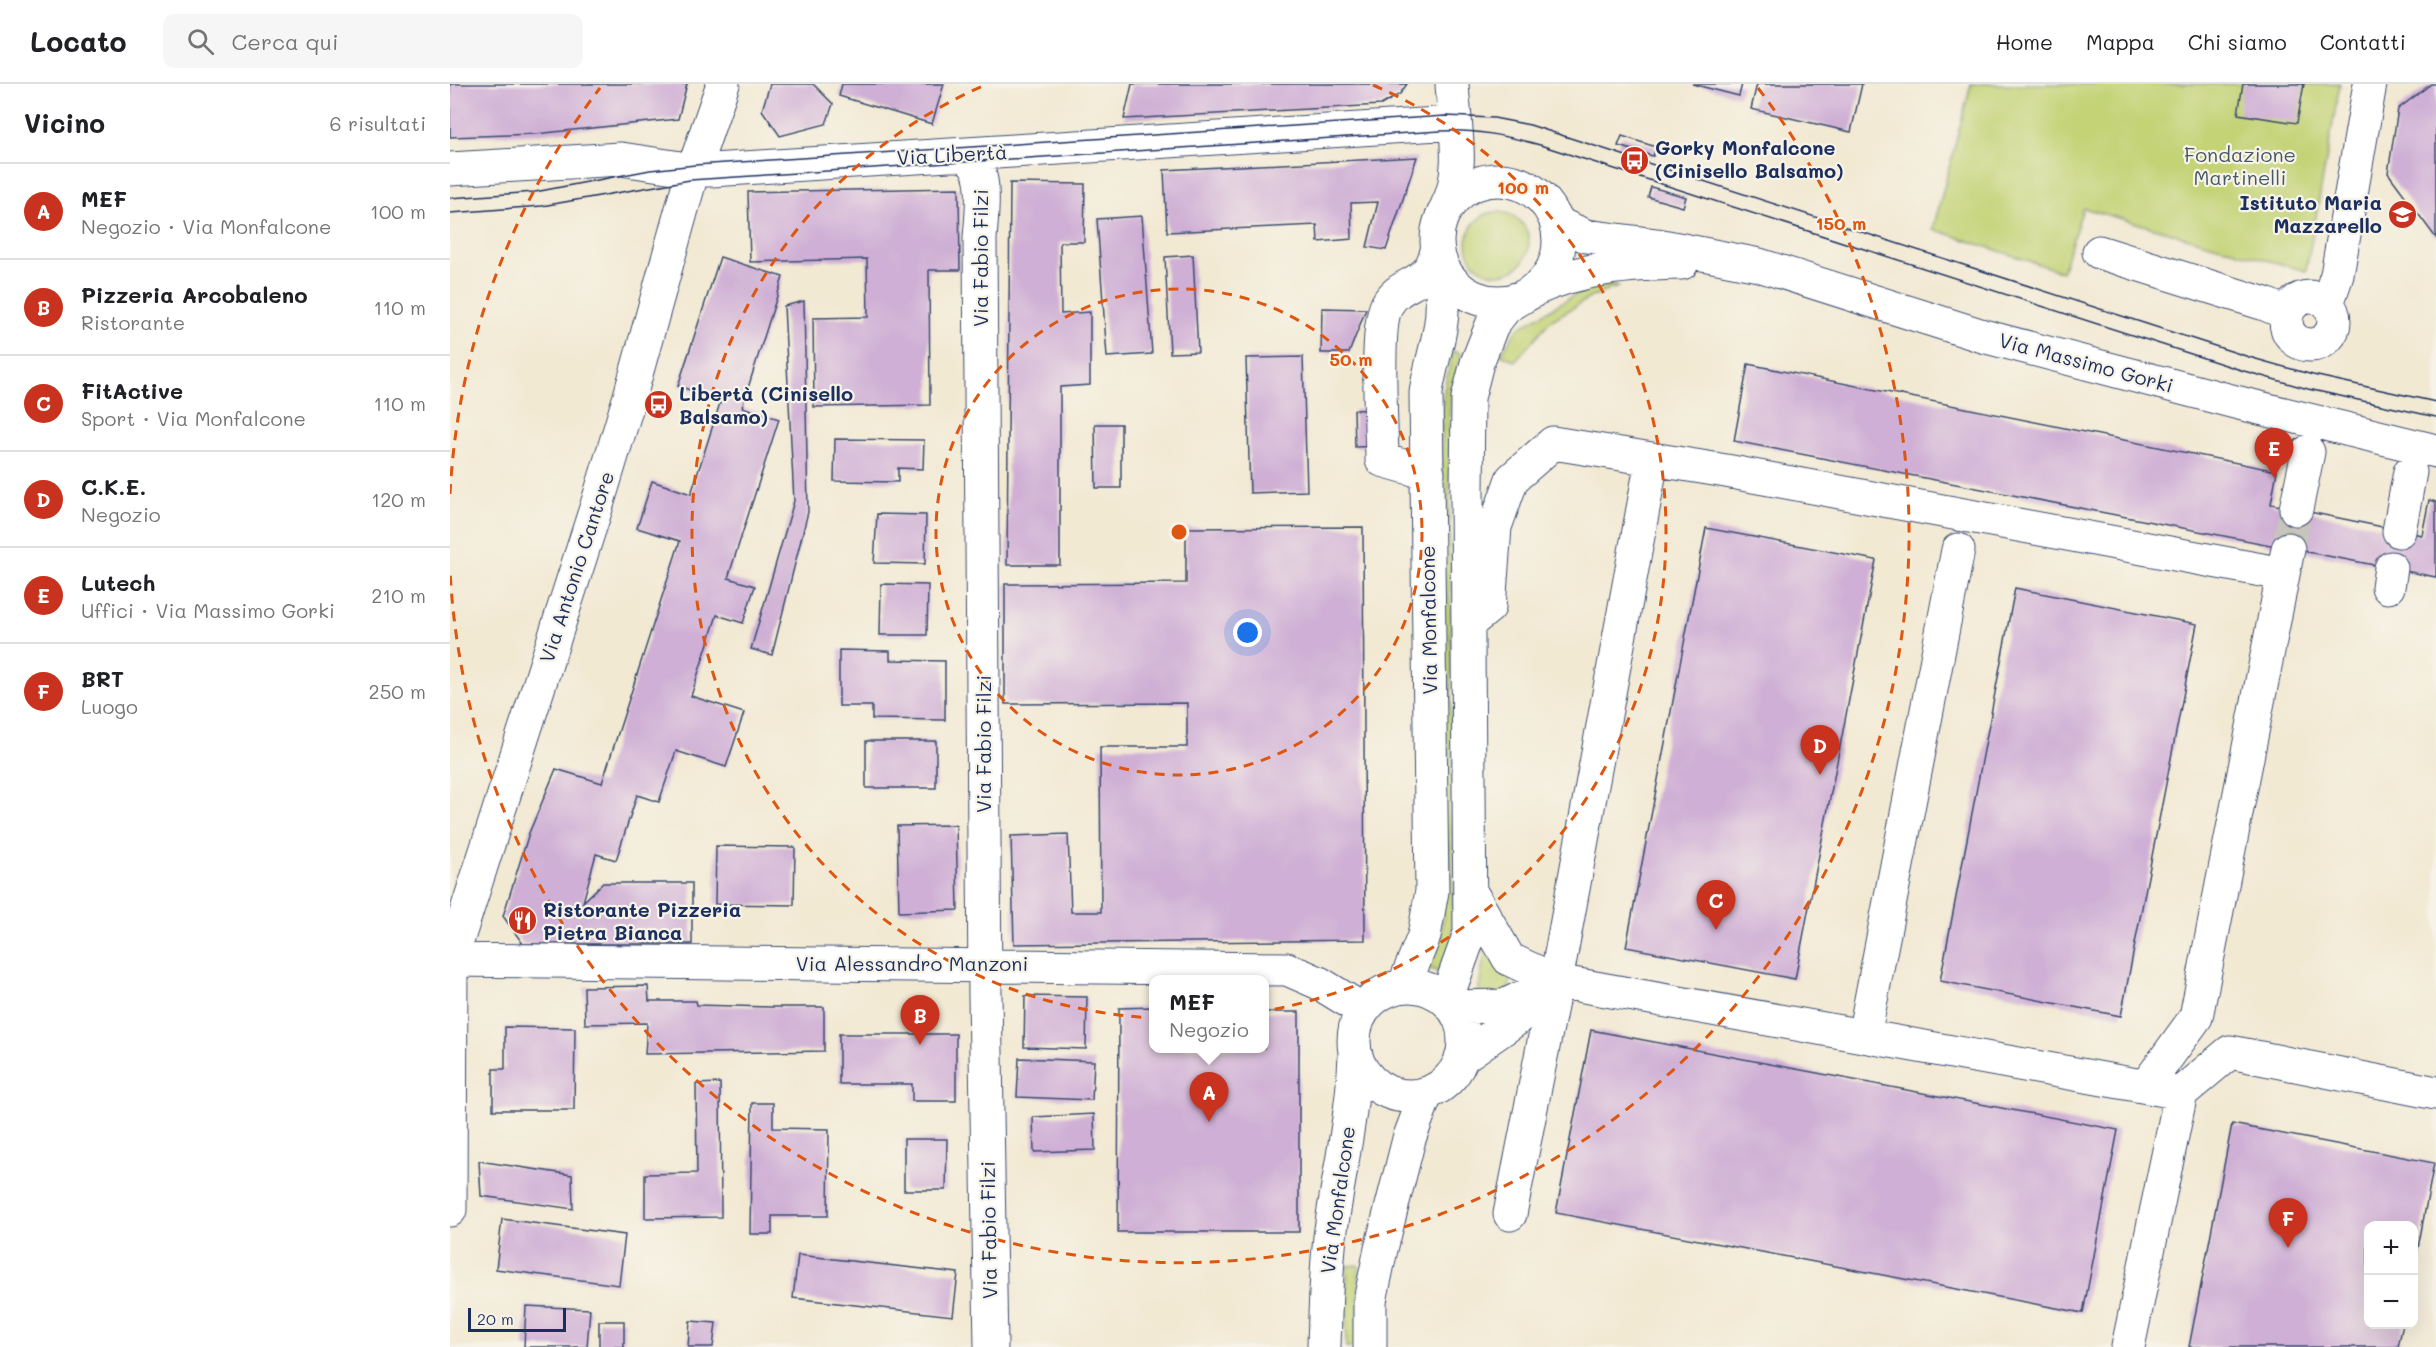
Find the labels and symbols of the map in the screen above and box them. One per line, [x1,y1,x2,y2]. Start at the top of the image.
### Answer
place label: Gorky Monfalcone (Cinisello Balsamo) [1655,134,1844,183]
street label: Via Libertà [896,138,1008,170]
park label: Fondazione Martinelli [2184,141,2296,190]
bus stop icon: Gorky Monfalcone (Cinisello Balsamo) [1618,144,1650,176]
text: 100 m [1497,175,1549,199]
street label: Via Fabio Filzi [967,189,993,327]
place label: Istituto Maria Mazzarello [2240,189,2382,238]
school or university icon: Istituto Maria Mazzarello [2387,199,2419,231]
text: 150 m [1816,211,1866,235]
street label: Via Massimo Gorki [1996,326,2176,398]
text: 50 m [1330,347,1372,371]
place label: Libertà (Cinisello Balsamo) [679,380,853,429]
bus stop icon: Libertà (Cinisello Balsamo) [642,389,674,421]
pin: E [2254,428,2294,478]
street label: Via Antonio Cantore [533,468,619,666]
centre of rings [1169,522,1189,542]
street label: Via Monfalcone [1414,545,1442,695]
your location [1233,618,1262,647]
street label: Via Fabio Filzi [970,675,996,813]
pin: D [1800,726,1840,775]
pin: C [1696,880,1736,930]
place label: Ristorante Pizzeria Pietra Bianca [543,896,741,945]
restaurant icon: Ristorante Pizzeria Pietra Bianca [506,905,538,937]
street label: Via Alessandro Manzoni [796,950,1028,976]
pin: B [900,996,940,1045]
pin: A [1190,1072,1228,1122]
street label: Via Monfalcone [1314,1124,1360,1275]
street label: Via Fabio Filzi [974,1161,1002,1299]
pin: F [2268,1198,2308,1248]
scale bar [468,1305,566,1332]

